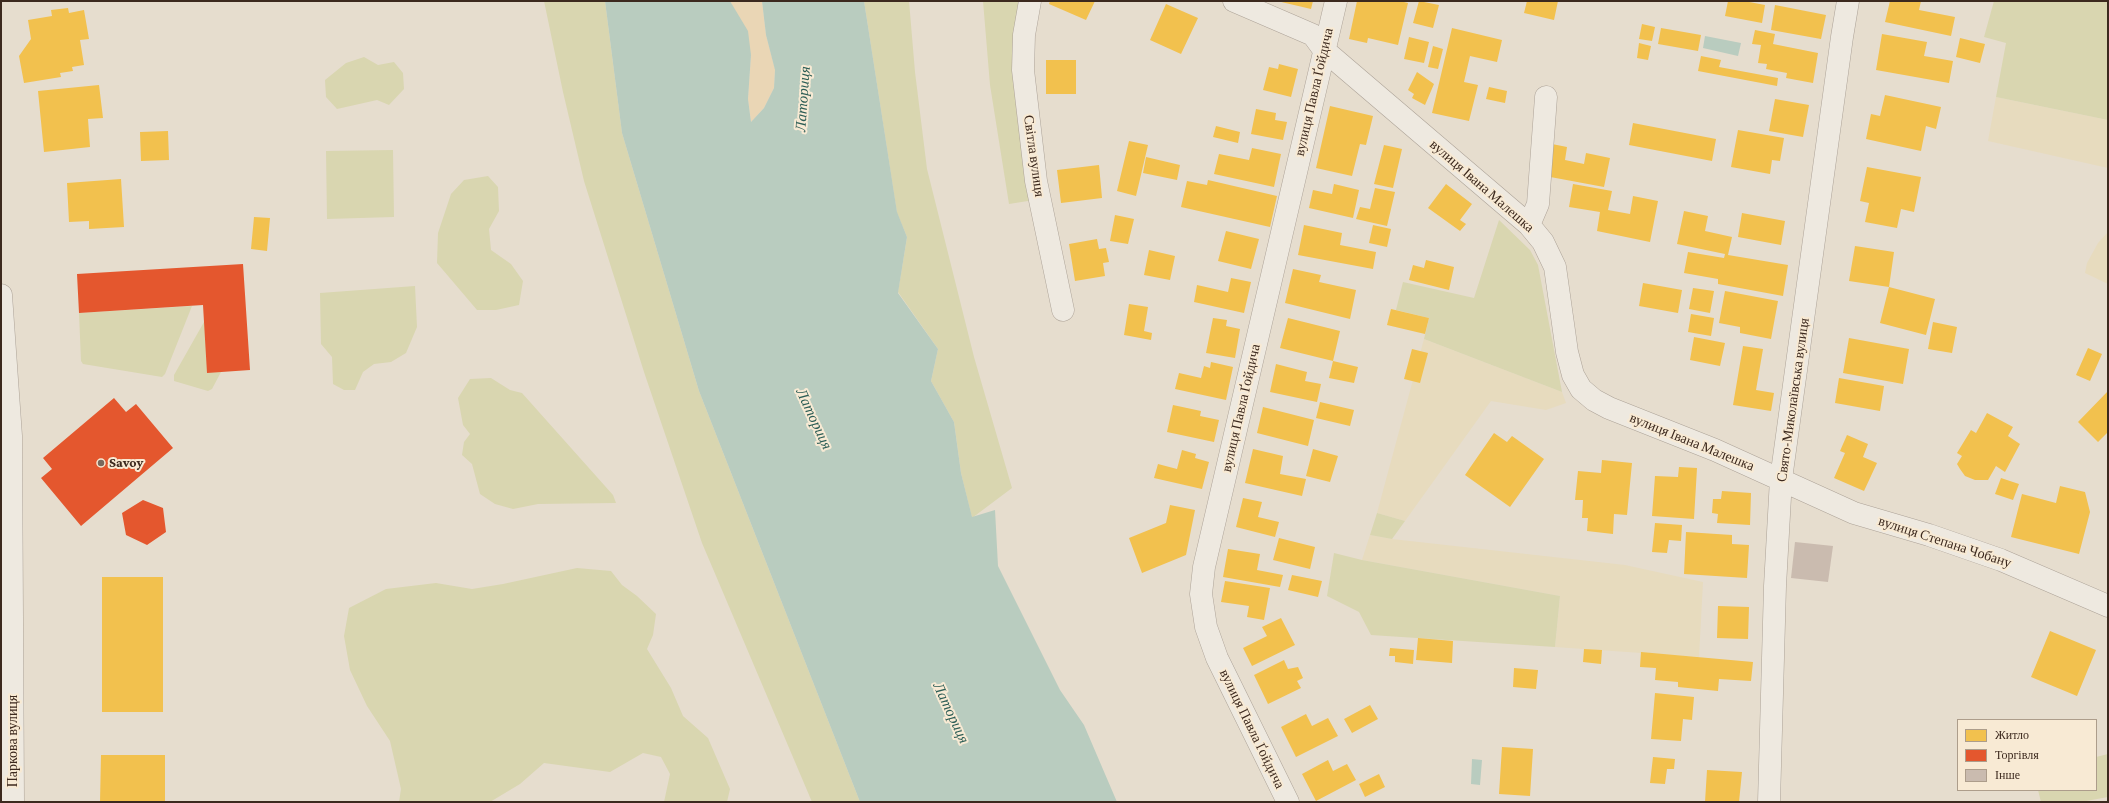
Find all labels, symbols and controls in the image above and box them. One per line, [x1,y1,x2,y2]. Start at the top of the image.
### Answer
street label: вулиця Павла Ґойдича [1291,26,1337,158]
water label: Латориця [792,66,814,132]
street label: Світла вулиця [1020,114,1048,198]
street label: вулиця Івана Малешка [1426,136,1538,236]
street label: Свято-Миколаївська вулиця [1773,317,1813,483]
street label: вулиця Павла Ґойдича [1218,342,1264,474]
water label: Латориця [792,386,836,452]
street label: вулиця Івана Малешка [1627,409,1757,475]
place label: Savoy [109,455,143,471]
marker: Savoy [96,458,106,468]
street label: вулиця Степана Чобану [1876,513,2014,571]
street label: вулиця Павла Ґойдича [1216,667,1288,791]
water label: Латориця [929,680,973,746]
street label: Паркова вулиця [5,695,21,787]
legend [1957,719,2097,791]
text: Житло [1995,728,2029,742]
text: Торгівля [1995,748,2039,762]
text: Інше [1995,768,2020,782]

